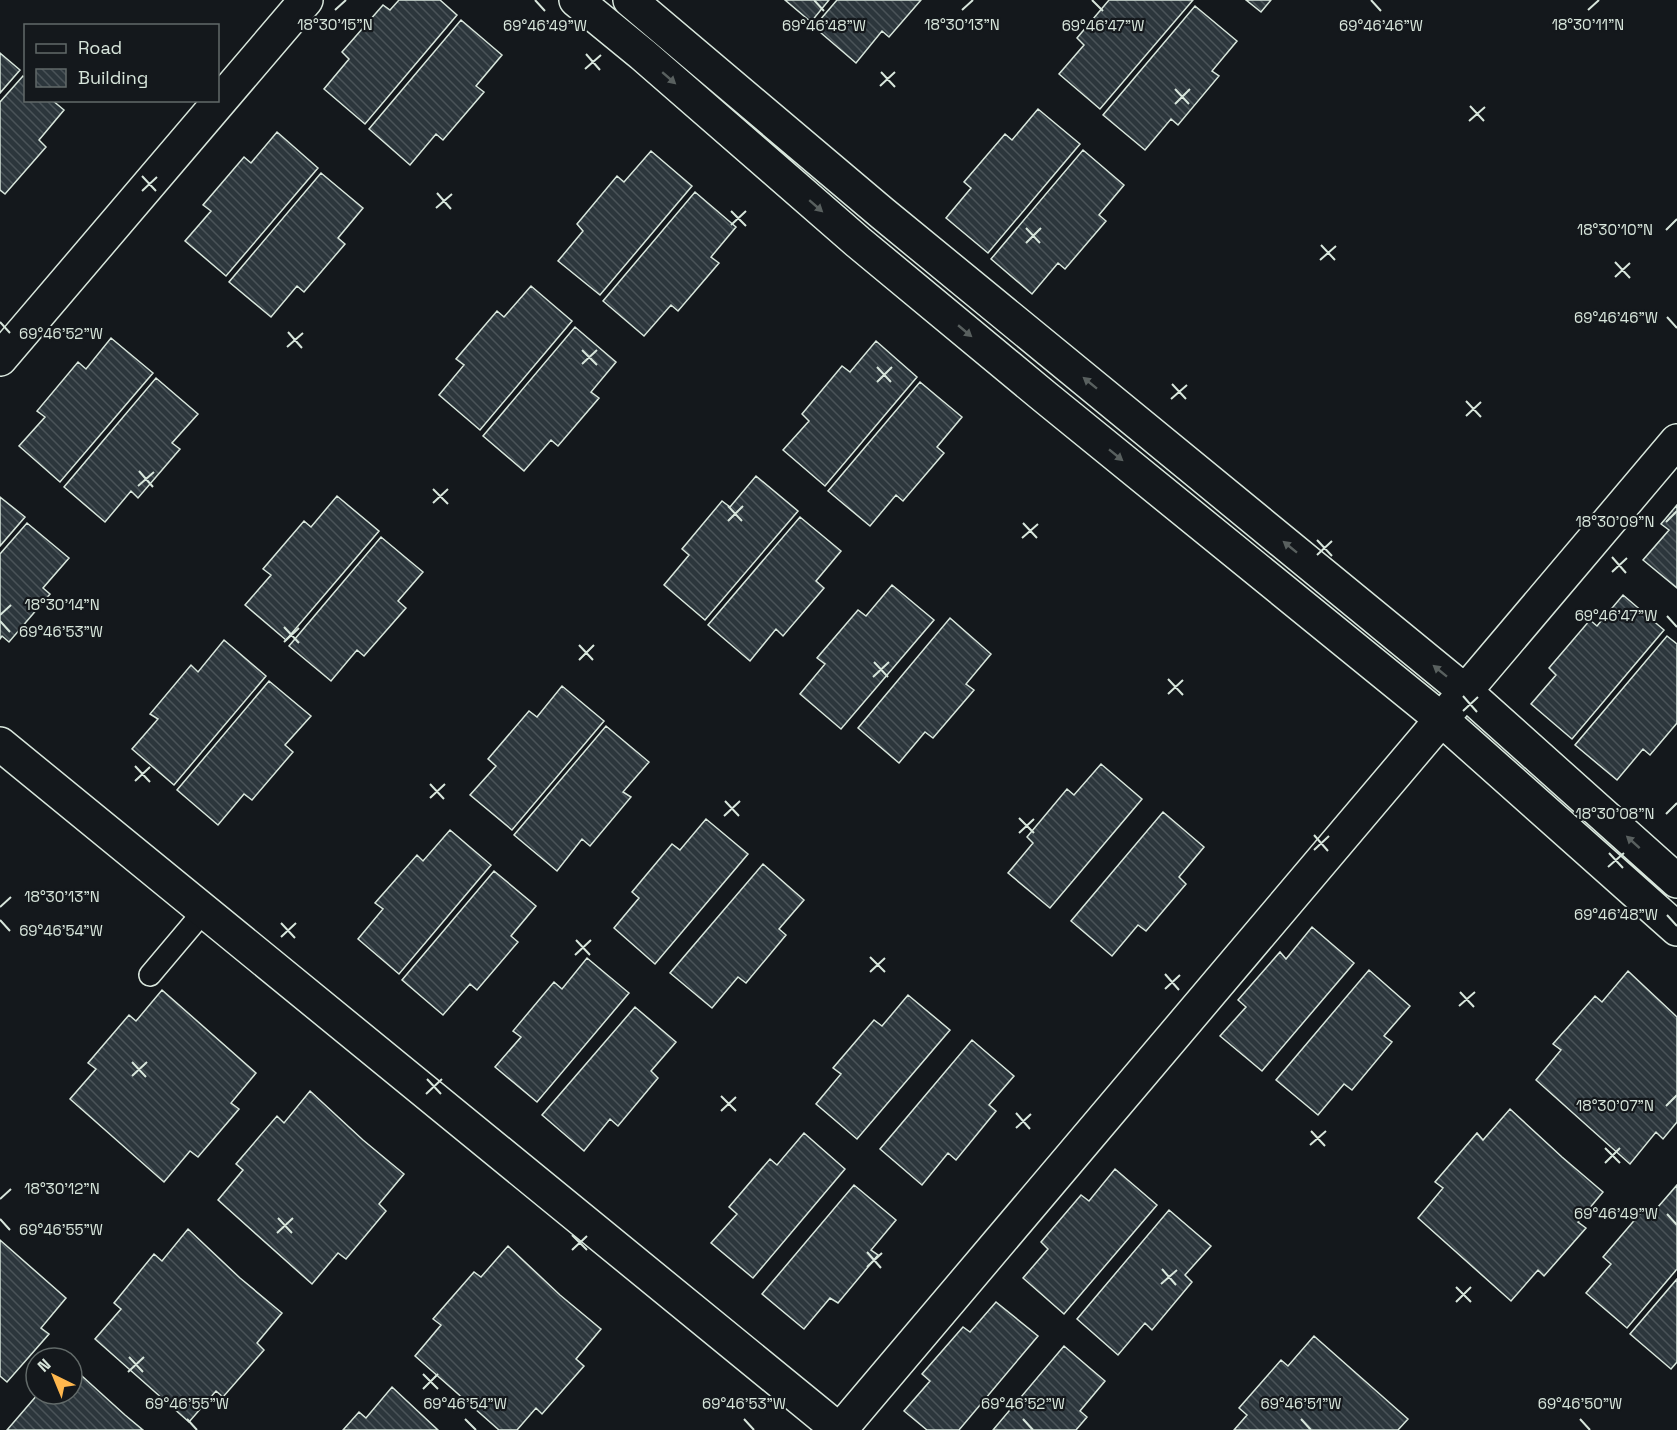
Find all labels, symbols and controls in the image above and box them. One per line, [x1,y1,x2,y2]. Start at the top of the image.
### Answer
text: 18°30'15"N [297,15,373,34]
text: 18°30'13"N [924,15,1000,34]
text: 18°30'11"N [1552,15,1624,34]
text: 69°46'49"W [503,16,587,35]
text: 69°46'48"W [782,16,866,35]
text: 69°46'47"W [1062,16,1144,35]
text: 69°46'46"W [1339,16,1423,35]
legend [24,24,219,102]
text: Road [78,36,122,59]
text: Building [78,66,148,89]
one-way arrow [661,71,677,84]
one-way arrow [808,199,823,212]
text: 18°30'10"N [1577,220,1653,239]
text: 69°46'46"W [1574,308,1658,327]
text: 69°46'52"W [19,324,103,343]
one-way arrow [958,325,973,337]
one-way arrow [1083,377,1098,390]
one-way arrow [1108,449,1124,462]
text: 18°30'09"N [1576,512,1654,531]
one-way arrow [1282,541,1297,554]
text: 18°30'14"N [24,595,100,614]
text: 69°46'47"W [1575,606,1657,625]
text: 69°46'53"W [19,622,103,641]
one-way arrow [1432,664,1448,677]
text: 18°30'08"N [1575,804,1655,823]
one-way arrow [1626,836,1641,849]
text: 18°30'13"N [24,887,100,906]
text: 69°46'48"W [1574,905,1658,924]
text: 69°46'54"W [19,921,103,940]
text: 18°30'07"N [1576,1096,1654,1115]
text: 18°30'12"N [24,1179,100,1198]
text: 69°46'49"W [1574,1204,1658,1223]
text: 69°46'55"W [19,1220,103,1239]
north arrow [24,1346,84,1406]
text: N [33,1354,55,1377]
text: 69°46'55"W [145,1394,229,1413]
text: 69°46'54"W [423,1394,507,1413]
text: 69°46'53"W [702,1394,786,1413]
text: 69°46'52"W [981,1394,1065,1413]
text: 69°46'51"W [1261,1394,1341,1413]
text: 69°46'50"W [1538,1394,1622,1413]

